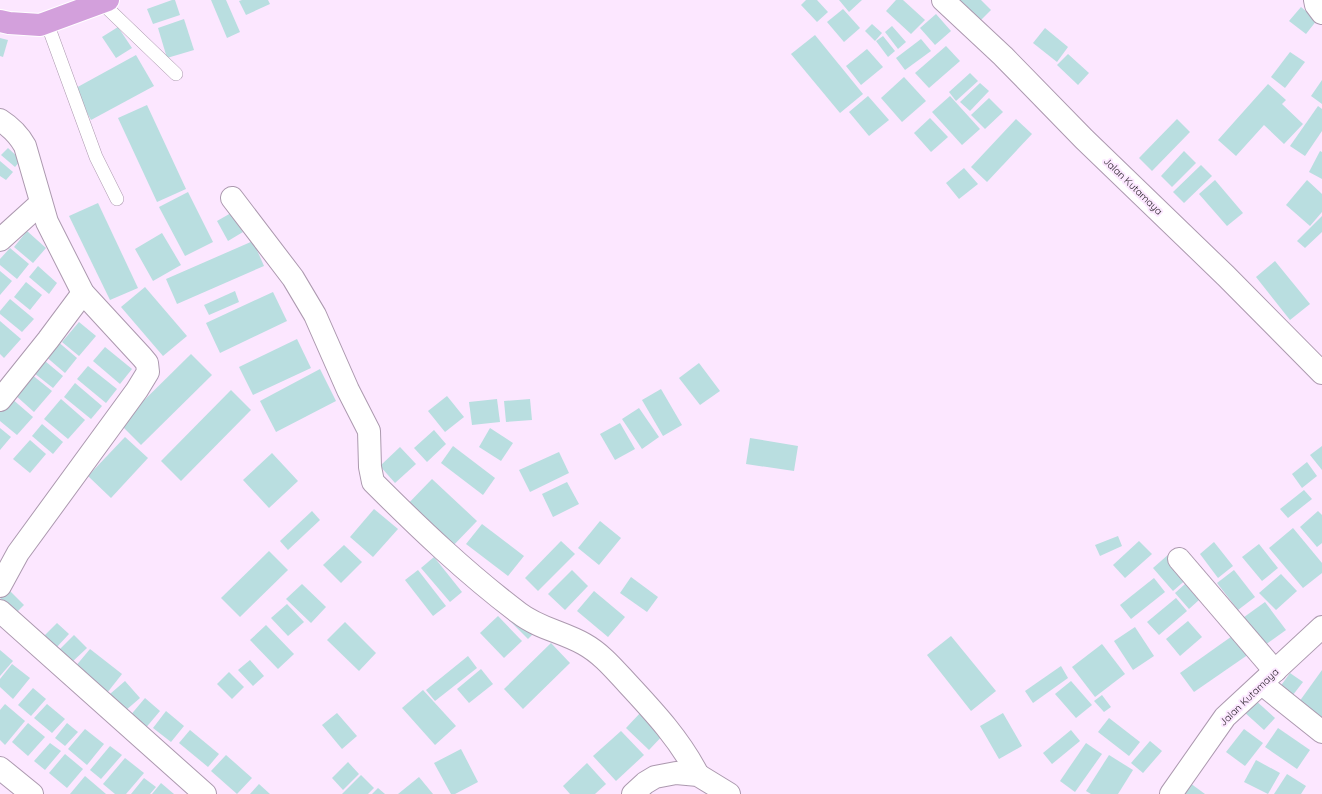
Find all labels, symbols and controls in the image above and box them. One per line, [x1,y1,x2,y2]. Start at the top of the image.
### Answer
street label: Jalan Kutamaya [1101,154,1165,218]
street label: Jalan Kutamaya [1217,665,1281,729]

